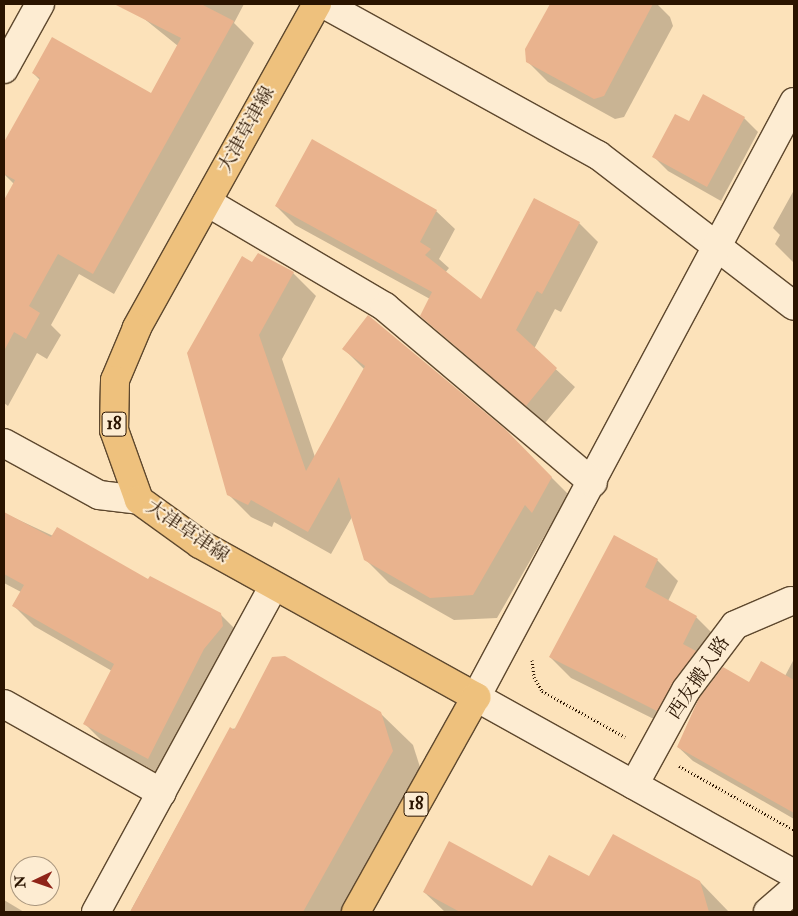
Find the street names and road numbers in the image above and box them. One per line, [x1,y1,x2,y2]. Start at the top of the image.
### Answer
street label: 大津草津線 [214,83,280,177]
road number: 18 [102,408,126,439]
street label: 大津草津線 [141,496,233,568]
street label: 西友搬入路 [663,632,735,724]
road number: 18 [404,789,428,820]

